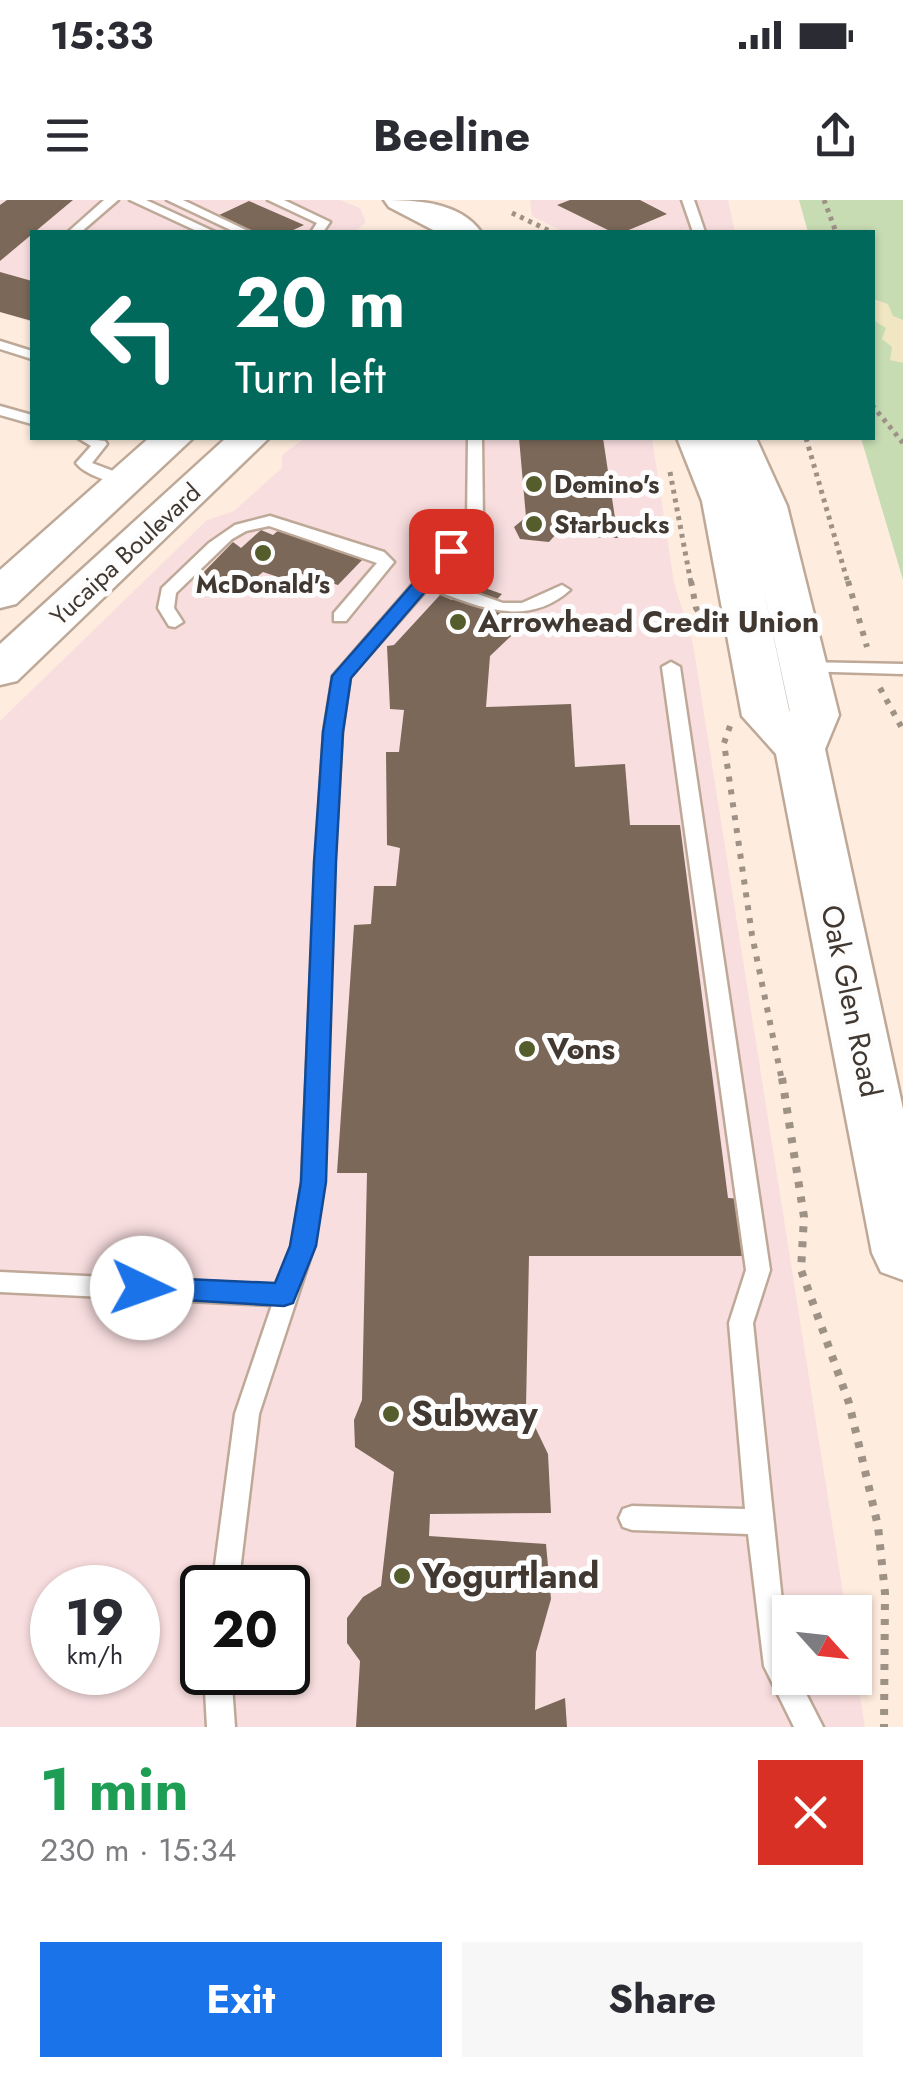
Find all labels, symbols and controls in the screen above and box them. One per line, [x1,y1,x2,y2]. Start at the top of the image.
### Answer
text: 15:33 [50,8,153,63]
text: Beeline [373,103,530,168]
icon: menu [40,108,95,163]
icon: share [808,108,863,163]
text: 20 m [235,252,406,353]
icon: left [70,270,200,400]
text: Turn left [235,345,386,410]
place label: Domino's [554,466,659,502]
marker: Domino's [523,473,545,495]
street label: Yucaipa Boulevard [42,475,208,633]
place label: Starbucks [554,506,669,542]
pin [409,509,494,594]
marker: Starbucks [523,513,545,535]
icon: arrive [424,524,479,579]
marker: McDonald's [252,542,274,564]
place label: McDonald's [196,566,330,602]
place label: Arrowhead Credit Union [477,600,819,643]
marker: Arrowhead Credit Union [447,611,469,633]
street label: Oak Glen Road [810,901,893,1101]
place label: Vons [546,1027,615,1070]
marker: Vons [516,1038,538,1060]
position arrow [90,1236,194,1340]
place label: Subway [411,1389,538,1439]
marker: Subway [380,1403,402,1425]
place label: Yogurtland [421,1551,599,1601]
speed limit sign: 20 [180,1565,310,1695]
marker: Yogurtland [391,1565,413,1587]
text: 19 [66,1581,124,1654]
north arrow [772,1595,872,1695]
map controls [772,1595,872,1695]
text: km/h [67,1637,123,1673]
text: 1 min [40,1746,189,1833]
button: close [758,1760,863,1865]
text: 230 m · 15:34 [40,1827,236,1873]
button: Exit [40,1942,442,2057]
button: Share [462,1942,863,2057]

